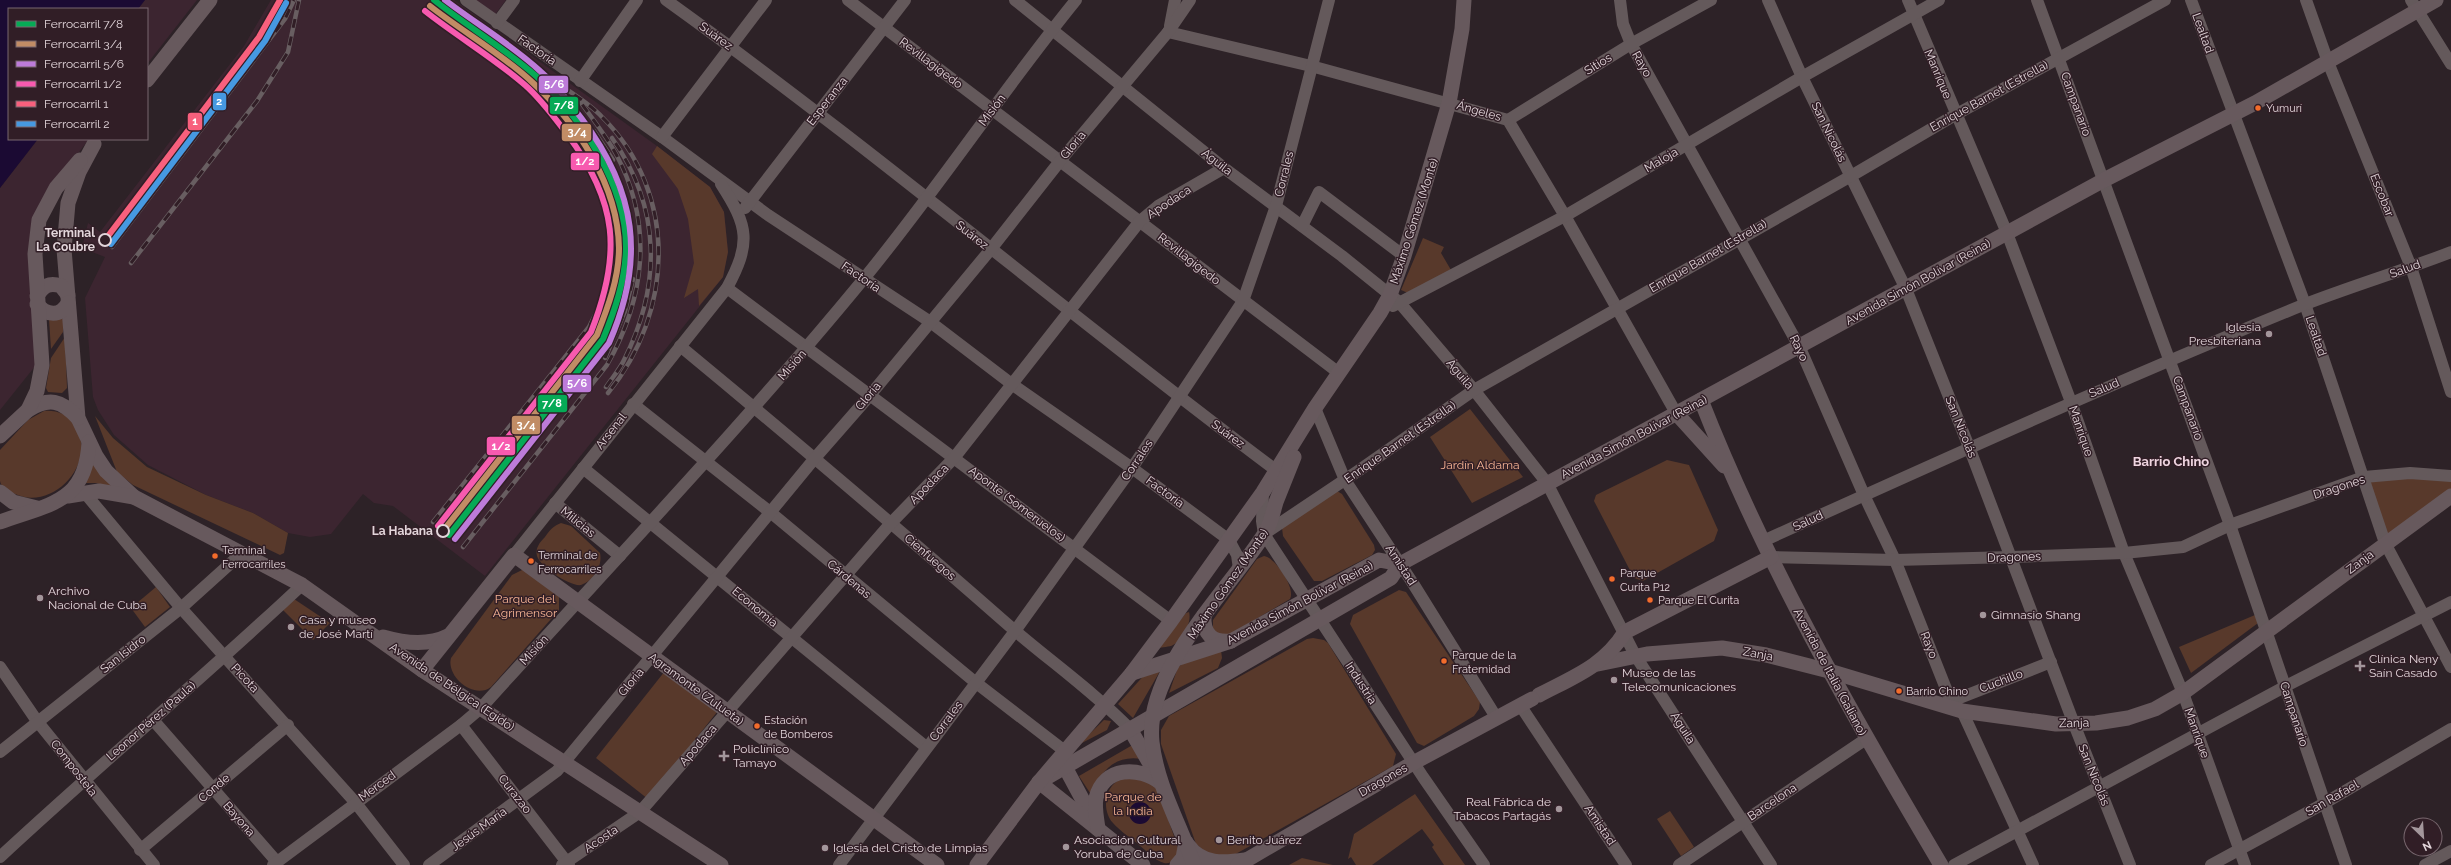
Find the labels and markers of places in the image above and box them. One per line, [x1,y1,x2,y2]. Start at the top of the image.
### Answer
place label: Yumurí [2266,102,2303,115]
marker: Yumurí [2253,103,2263,113]
place label: Terminal La Coubre [36,226,95,254]
marker: Terminal La Coubre [98,233,112,247]
place label: Iglesia Presbiteriana [2189,320,2261,348]
marker: Iglesia Presbiteriana [2264,329,2274,339]
place label: La Habana [372,524,433,538]
marker: La Habana [436,524,450,538]
place label: Terminal Ferrocarriles [222,544,286,571]
place label: Terminal de Ferrocarriles [538,549,602,576]
marker: Terminal Ferrocarriles [210,551,220,561]
marker: Terminal de Ferrocarriles [526,556,536,566]
place label: Parque Curita P12 [1620,567,1670,594]
marker: Parque Curita P12 [1607,574,1617,584]
place label: Archivo Nacional de Cuba [48,584,146,612]
marker: Archivo Nacional de Cuba [35,593,45,603]
place label: Parque El Curita [1658,594,1739,607]
marker: Parque El Curita [1645,595,1655,605]
place label: Gimnasio Shang [1991,608,2081,622]
marker: Gimnasio Shang [1978,610,1988,620]
place label: Casa y museo de José Martí [299,613,376,641]
marker: Casa y museo de José Martí [286,622,296,632]
place label: Parque de la Fraternidad [1452,649,1516,676]
place label: Clínica Neny Saín Casado [2369,652,2439,680]
marker: Parque de la Fraternidad [1439,656,1449,666]
marker: Clínica Neny Saín Casado [2354,660,2366,672]
place label: Museo de las Telecomunicaciones [1622,666,1736,694]
marker: Museo de las Telecomunicaciones [1609,675,1619,685]
place label: Barrio Chino [1906,685,1969,698]
marker: Barrio Chino [1894,686,1904,696]
place label: Estación de Bomberos [764,714,833,741]
marker: Estación de Bomberos [752,721,762,731]
place label: Policlínico Tamayo [733,742,789,770]
marker: Policlínico Tamayo [718,750,730,762]
place label: Real Fábrica de Tabacos Partagás [1453,795,1551,823]
marker: Real Fábrica de Tabacos Partagás [1554,804,1564,814]
place label: Asociación Cultural Yoruba de Cuba [1074,833,1182,861]
place label: Benito Juárez [1227,833,1302,847]
marker: Benito Juárez [1214,835,1224,845]
place label: Iglesia del Cristo de Limpias [833,841,988,855]
marker: Asociación Cultural Yoruba de Cuba [1061,842,1071,852]
marker: Iglesia del Cristo de Limpias [820,843,830,853]

